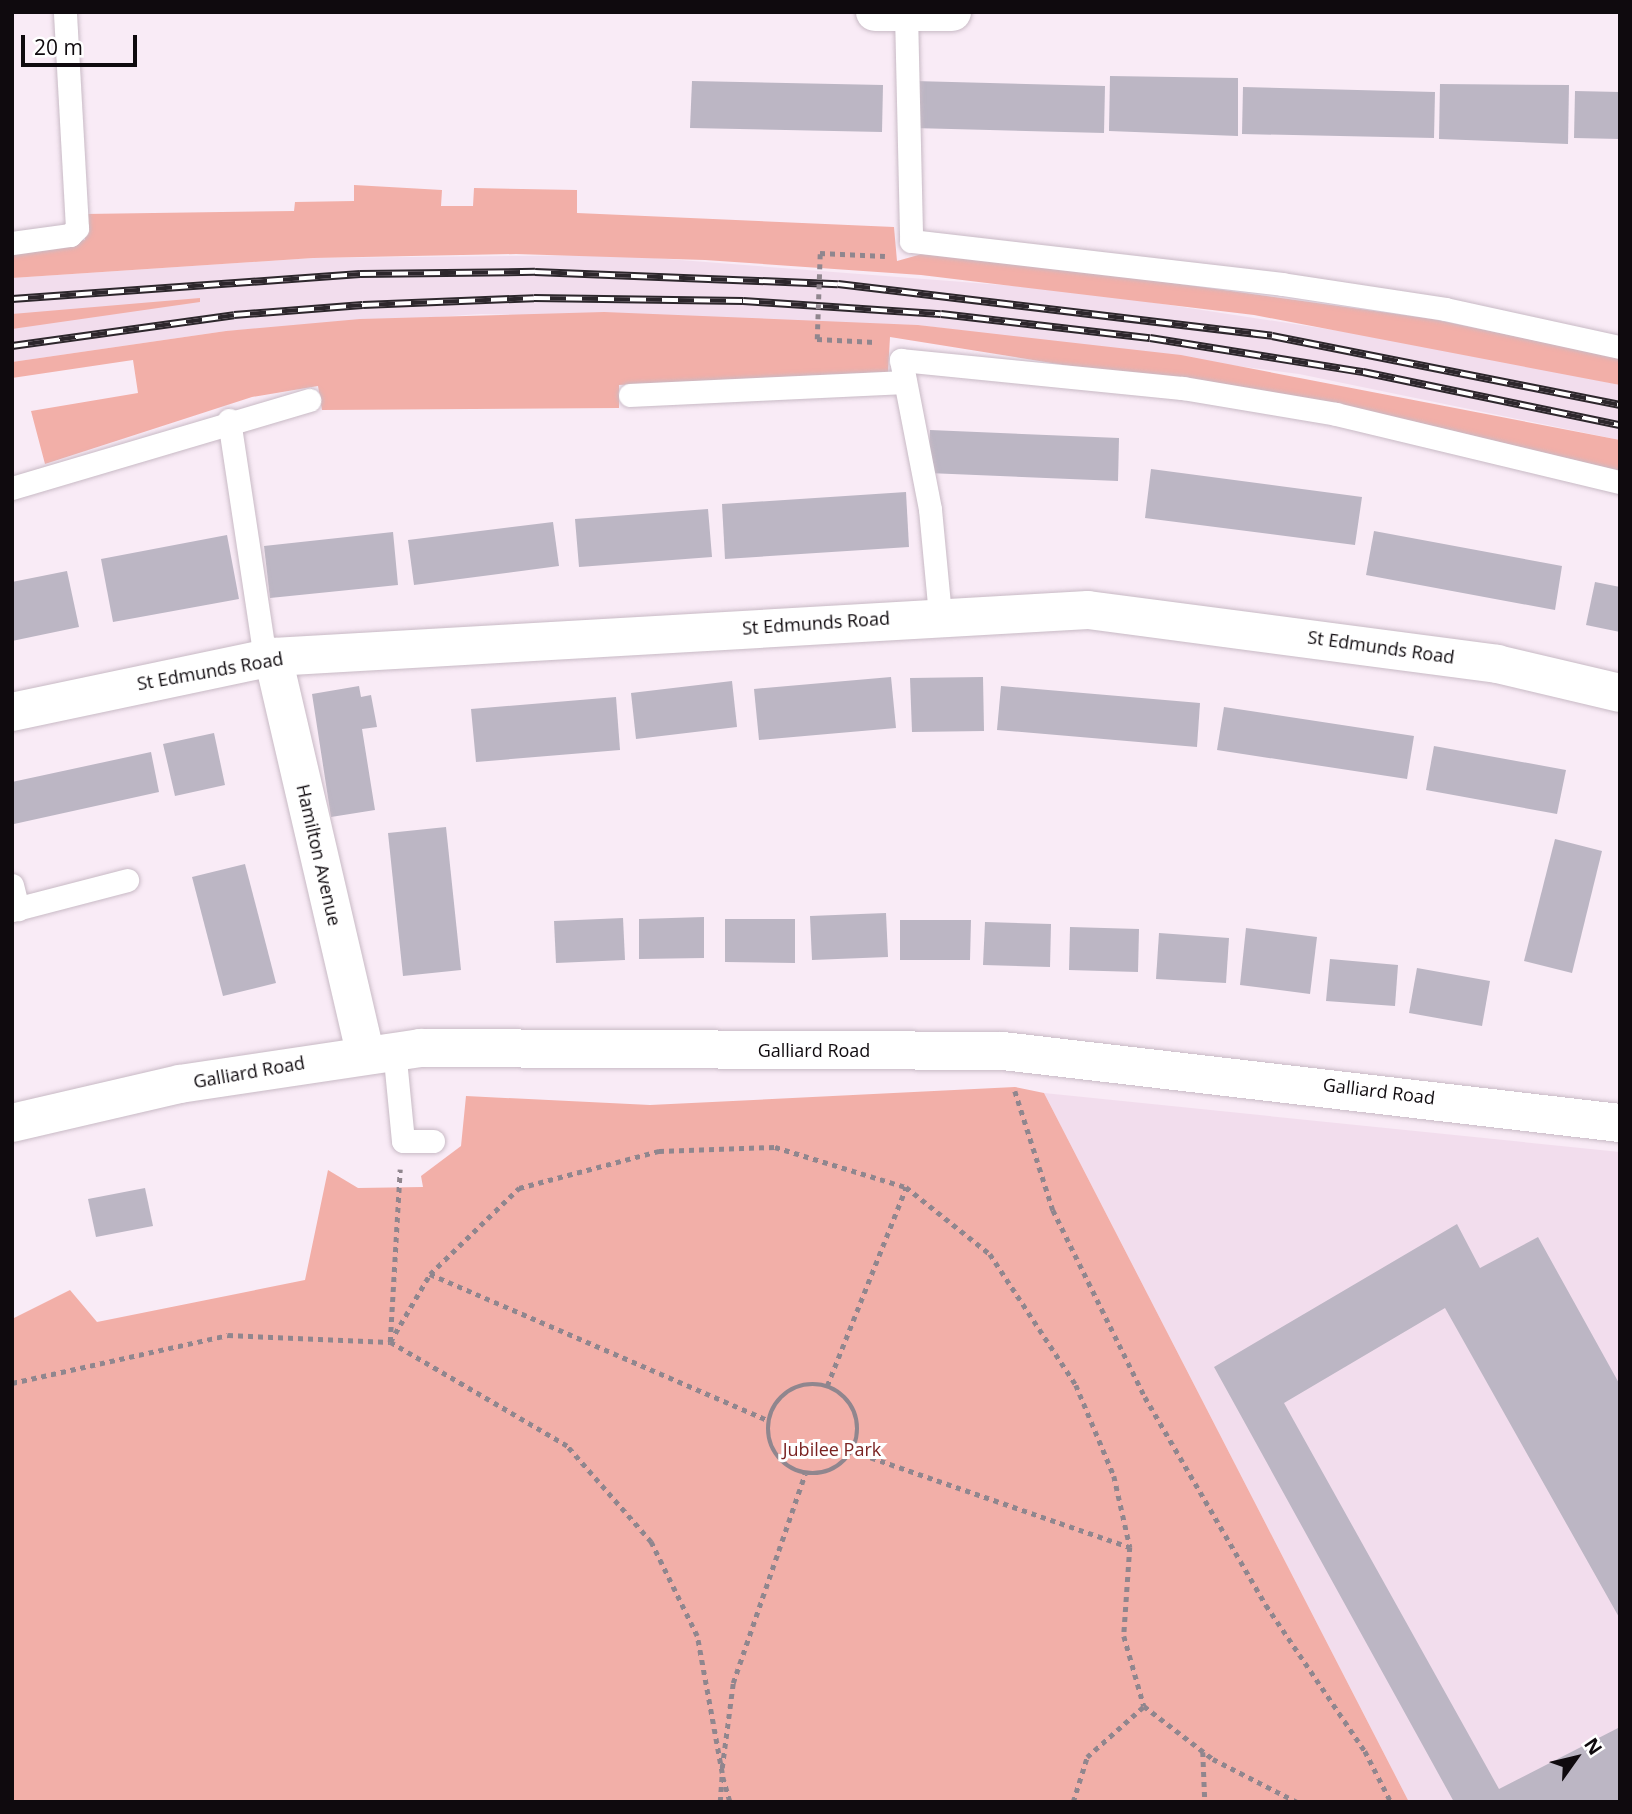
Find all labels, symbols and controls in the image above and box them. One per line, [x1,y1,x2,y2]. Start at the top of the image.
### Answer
scale bar [24,21,140,65]
text: 20 m [34,33,83,61]
street label: St Edmunds Road [741,607,891,639]
street label: St Edmunds Road [1306,626,1456,668]
street label: St Edmunds Road [135,648,285,694]
street label: Hamilton Avenue [292,782,346,928]
street label: Galliard Road [758,1039,870,1061]
street label: Galliard Road [192,1052,306,1092]
street label: Galliard Road [1322,1073,1436,1109]
park label: Jubilee Park [783,1438,881,1460]
north arrow [1541,1723,1611,1793]
text: N [1578,1733,1609,1760]

